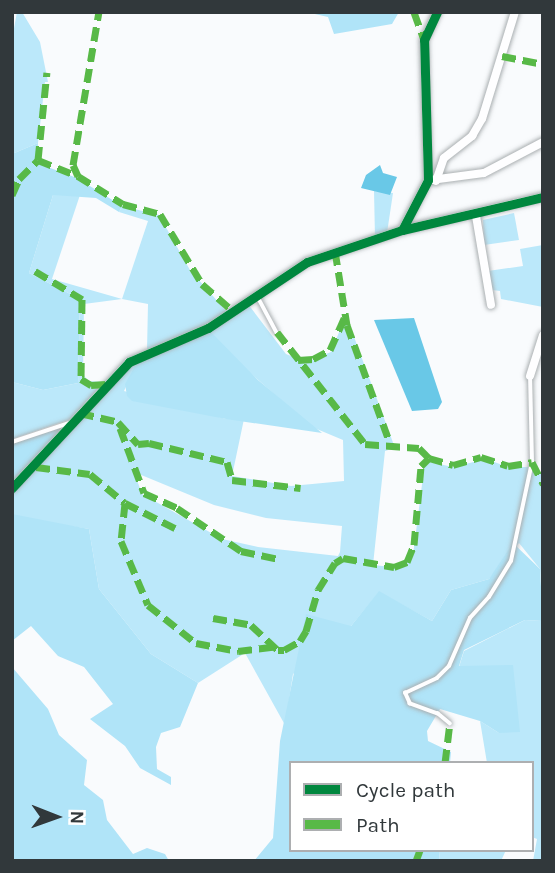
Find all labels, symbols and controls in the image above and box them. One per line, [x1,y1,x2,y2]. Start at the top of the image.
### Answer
legend [289,761,534,852]
text: Cycle path [356,778,456,802]
north arrow [21,782,91,852]
text: N [66,810,88,824]
text: Path [356,813,400,837]

